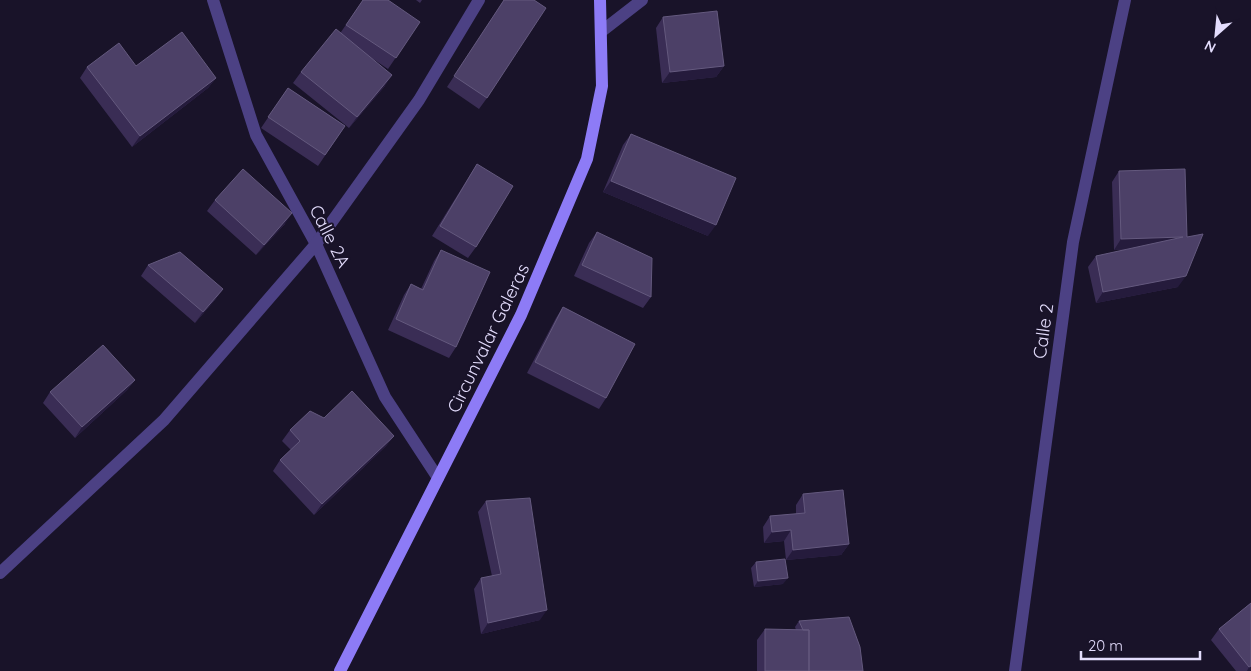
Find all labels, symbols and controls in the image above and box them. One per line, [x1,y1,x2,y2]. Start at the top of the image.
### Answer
north arrow [1191,10,1241,60]
text: N [1201,36,1219,57]
street label: Calle 2A [304,201,356,272]
street label: Circunvalar Galeras [442,260,534,416]
street label: Calle 2 [1028,302,1058,360]
scale bar [1081,628,1200,660]
text: 20 m [1088,636,1123,655]

